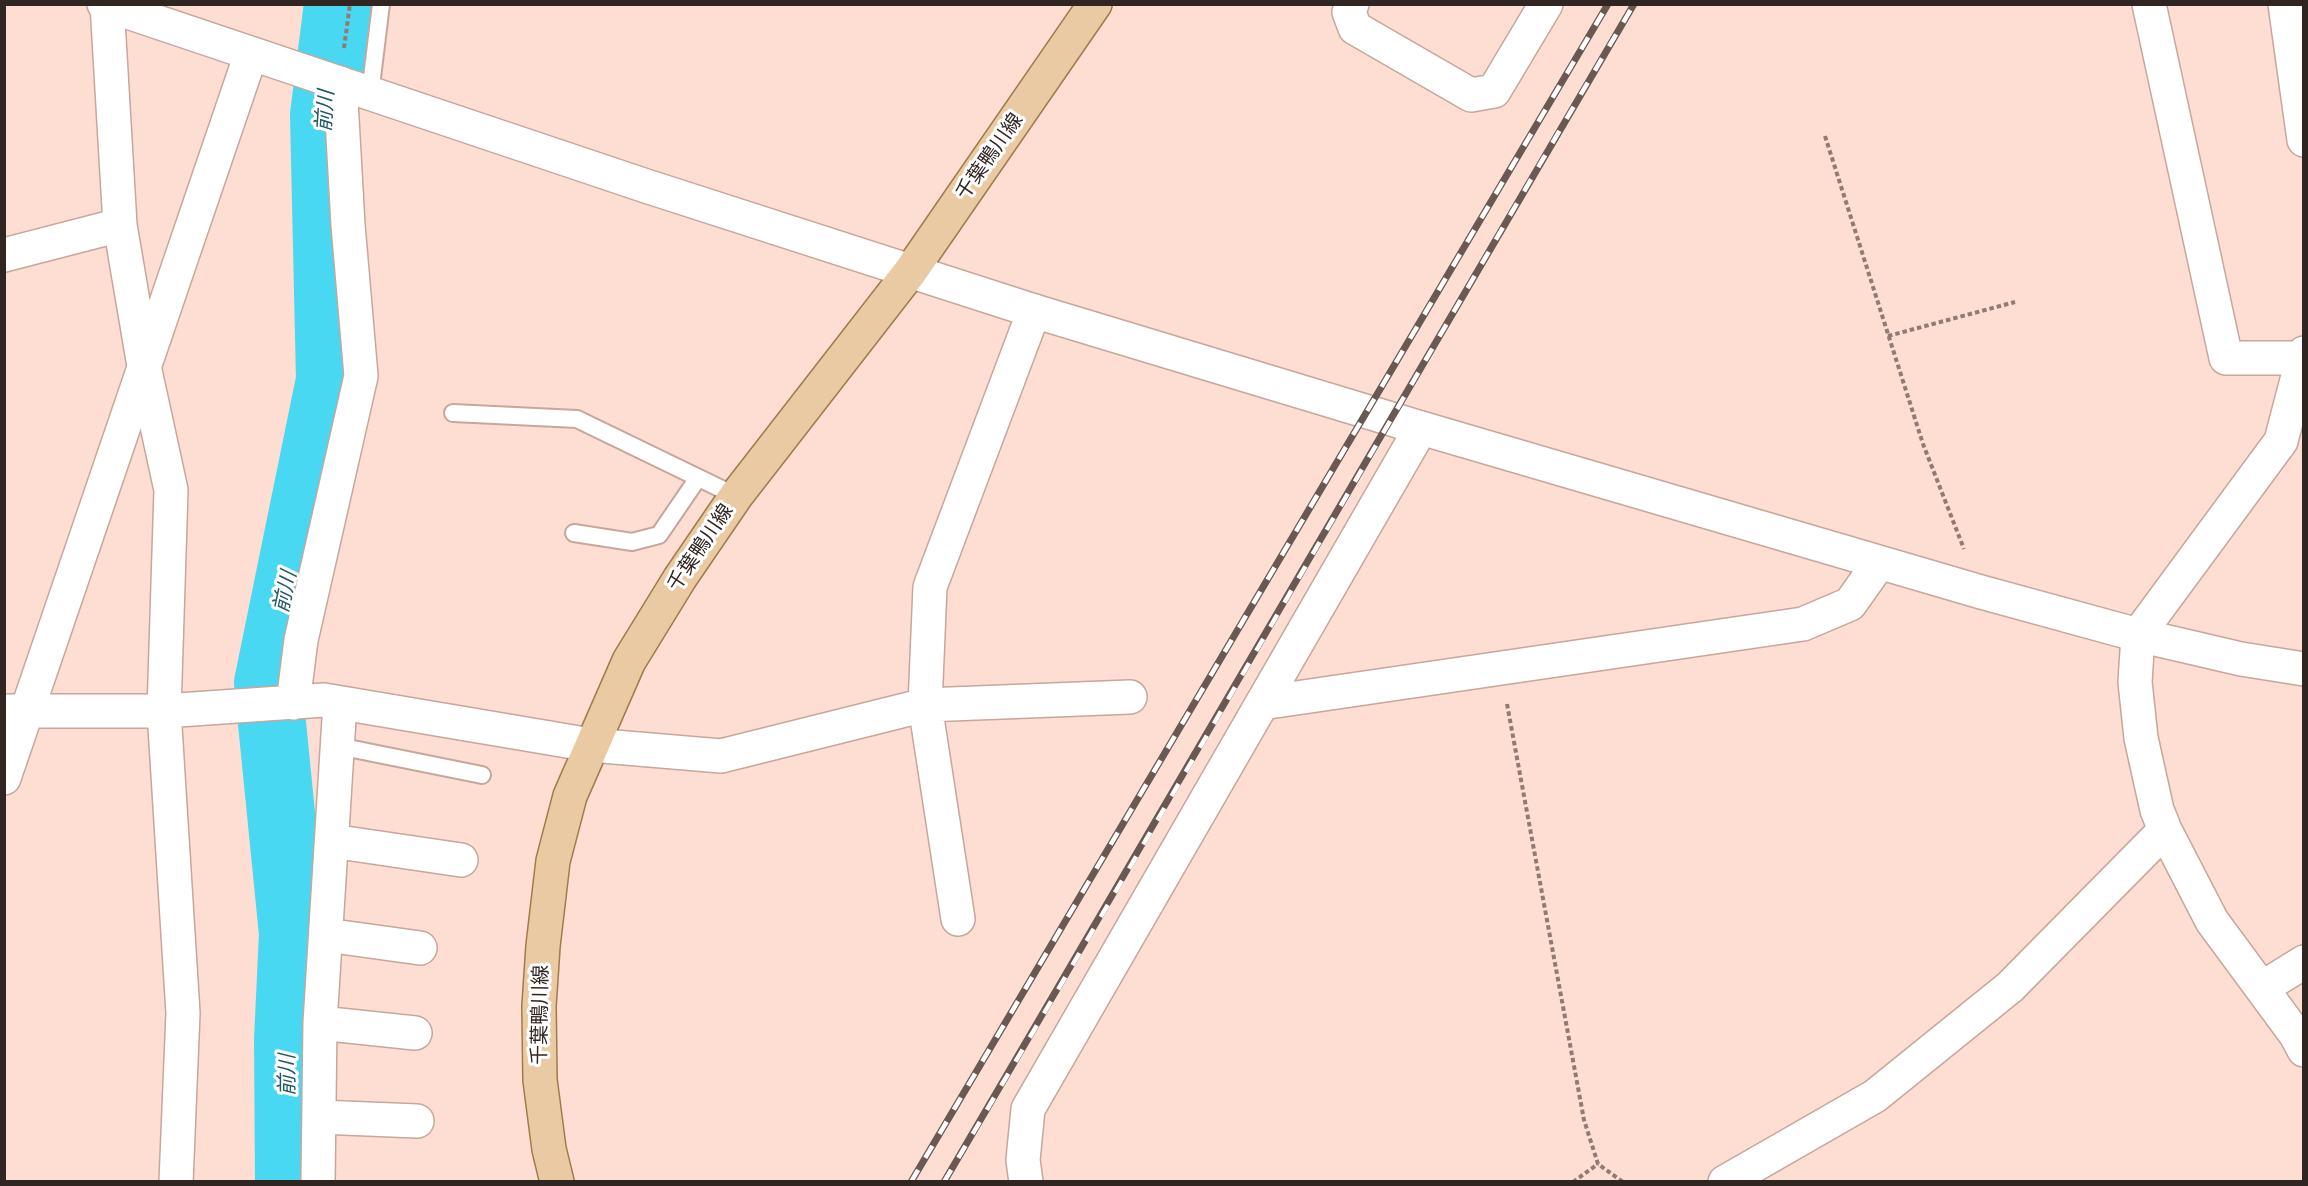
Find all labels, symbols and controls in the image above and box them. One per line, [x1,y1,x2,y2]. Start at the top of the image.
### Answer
water label: 前川 [312,89,340,133]
street label: 千葉鴨川線 [951,109,1029,205]
street label: 千葉鴨川線 [663,500,739,596]
water label: 前川 [269,569,303,615]
street label: 千葉鴨川線 [528,965,554,1065]
water label: 前川 [275,1054,301,1096]

